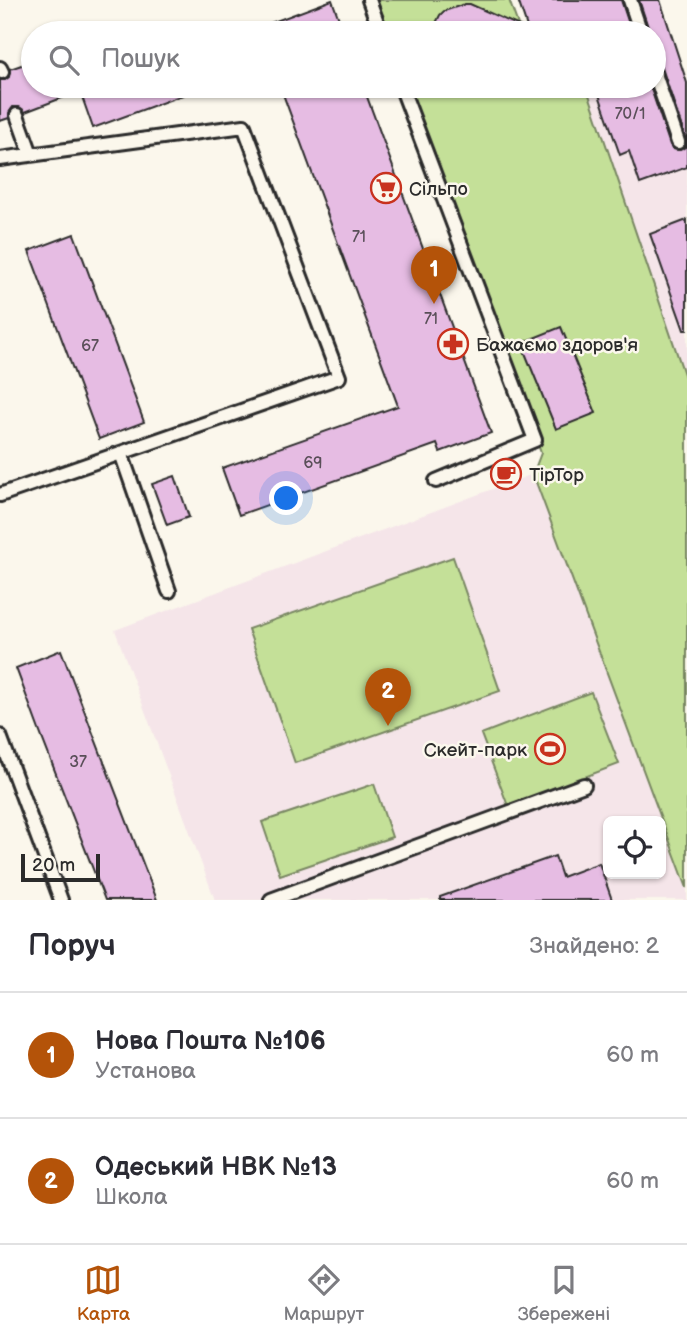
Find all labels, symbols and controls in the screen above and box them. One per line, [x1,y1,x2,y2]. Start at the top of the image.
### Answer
search box [21,21,666,98]
icon: search [45,41,83,79]
text: Пошук [101,44,180,75]
house number: 70/1 [615,105,645,124]
supermarket icon: Сільпо [369,171,403,205]
place label: Сільпо [409,178,468,201]
house number: 71 [352,228,366,247]
pin: 1 [411,246,457,304]
house number: 71 [424,310,438,329]
pharmacy icon: Бажаємо здоров'я [436,327,470,361]
place label: Бажаємо здоров'я [476,334,638,357]
house number: 67 [81,337,99,356]
house number: 69 [303,454,323,473]
cafe icon: TipTop [489,457,523,491]
place label: TipTop [529,464,584,487]
your location [269,481,303,515]
pin: 2 [365,668,411,726]
sports icon: Скейт-парк [533,732,567,766]
place label: Скейт-парк [424,739,527,762]
house number: 37 [69,753,87,772]
map controls [603,816,666,879]
button: locate [603,816,666,879]
scale bar [21,851,100,883]
text: 20 m [32,854,75,877]
text: Поруч [28,928,116,964]
text: Знайдено: 2 [530,932,659,960]
text: Нова Пошта №106 [95,1026,326,1057]
text: 1 [46,1041,56,1069]
text: 60 m [606,1041,659,1069]
text: Установа [95,1057,196,1085]
text: Одеський НВК №13 [95,1152,337,1183]
text: 2 [44,1167,58,1195]
text: 60 m [606,1167,659,1195]
text: Школа [95,1183,168,1211]
tab: Карта [77,1261,130,1326]
tab: Маршрут [284,1261,364,1326]
tab: Збережені [518,1261,610,1326]

